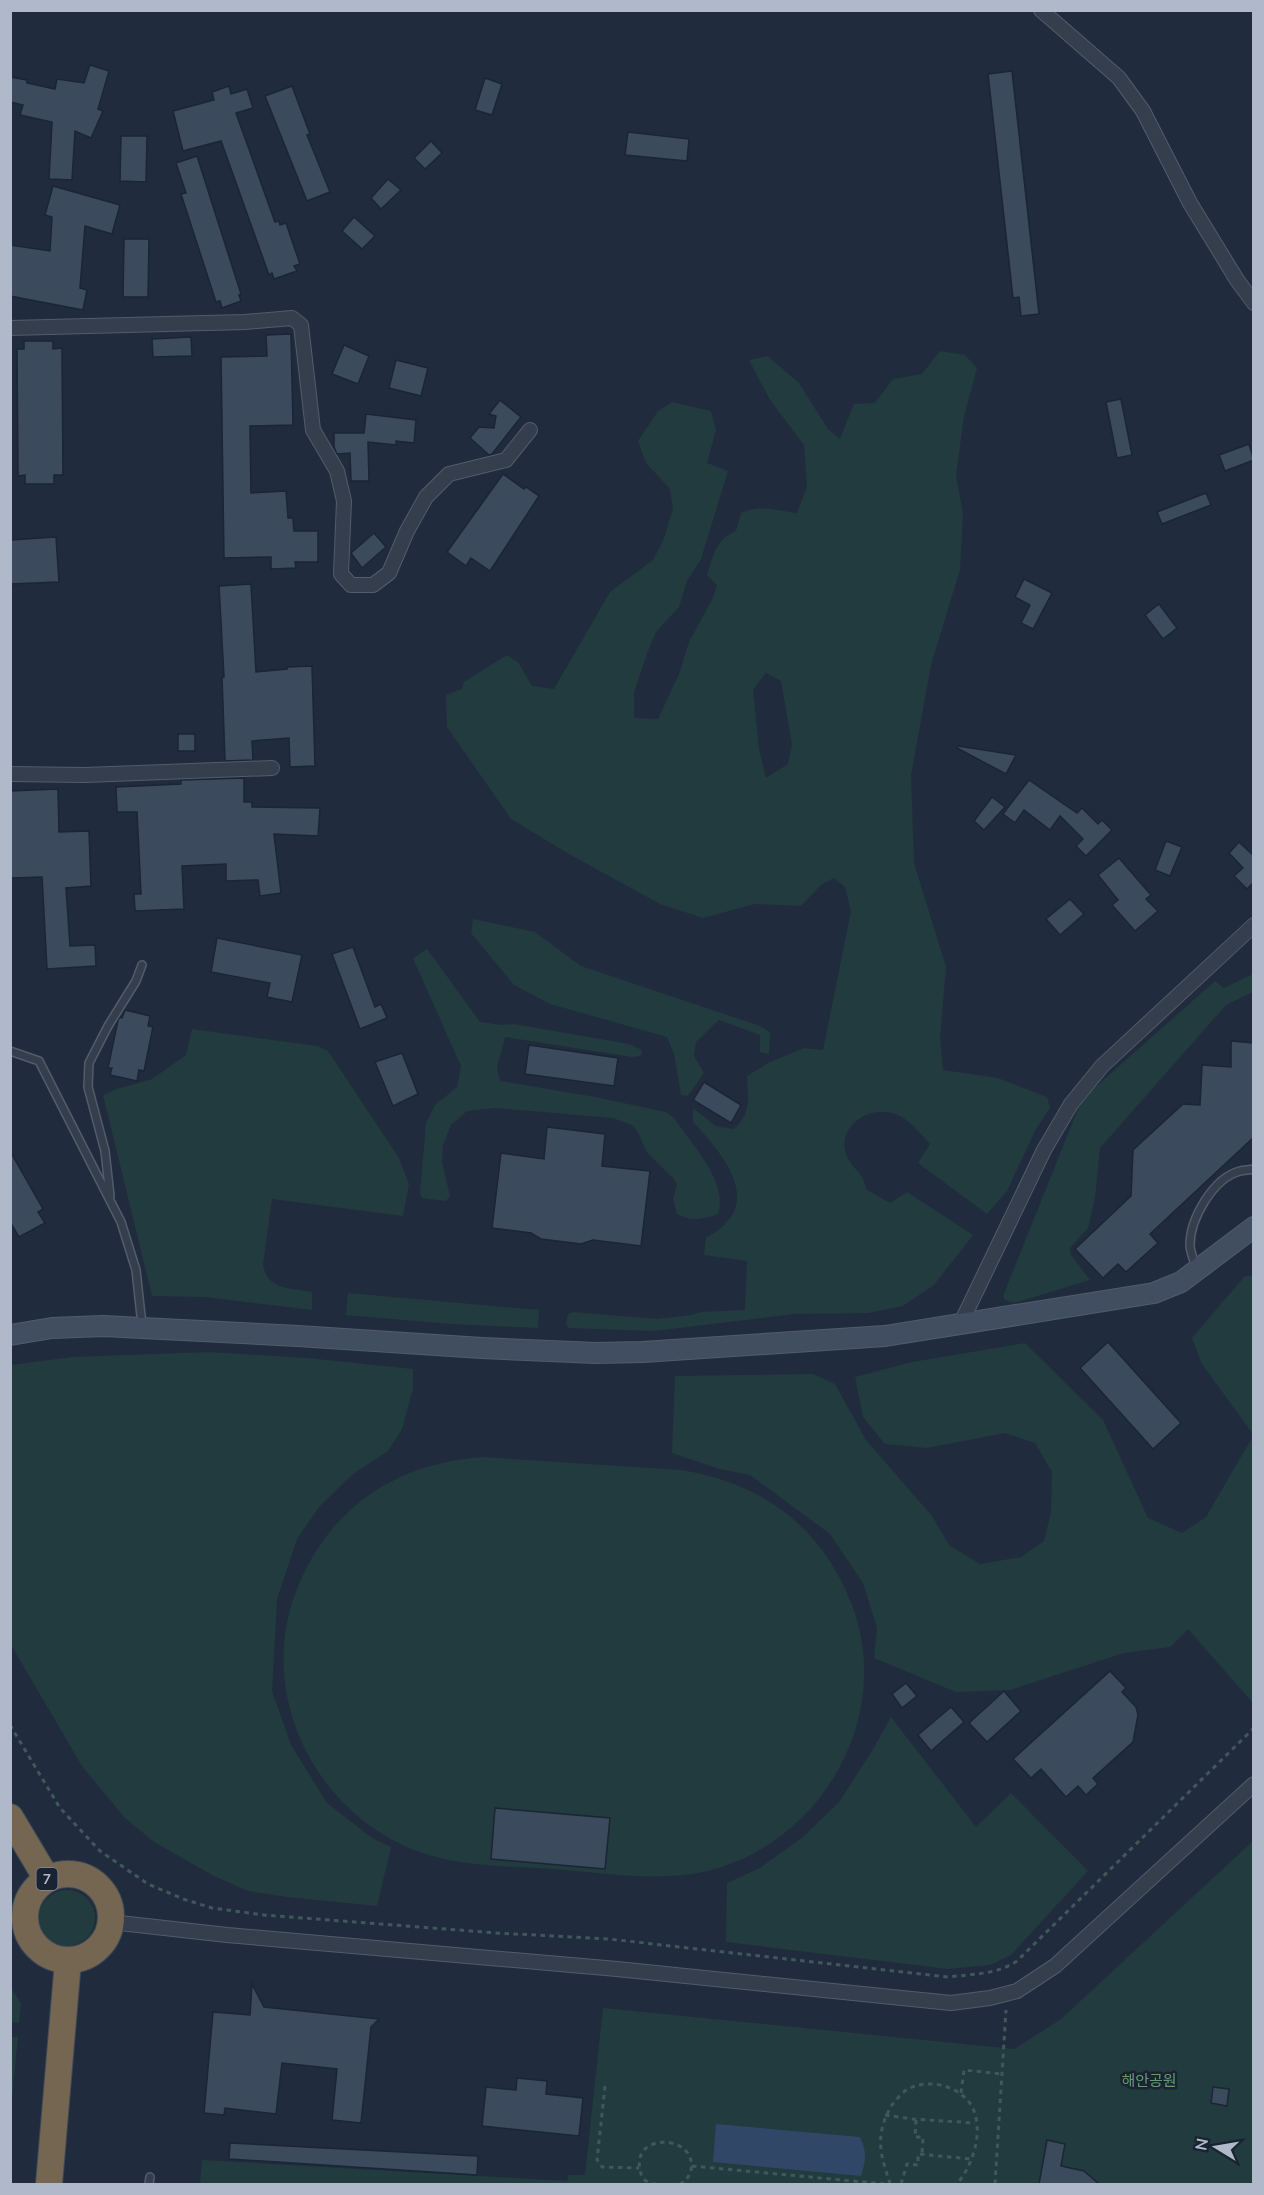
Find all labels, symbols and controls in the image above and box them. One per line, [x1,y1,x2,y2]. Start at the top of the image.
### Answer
road number: 7 [36,1868,57,1890]
park label: 해안공원 [1121,2071,1177,2091]
north arrow [1186,2117,1246,2177]
text: N [1190,2136,1214,2152]

